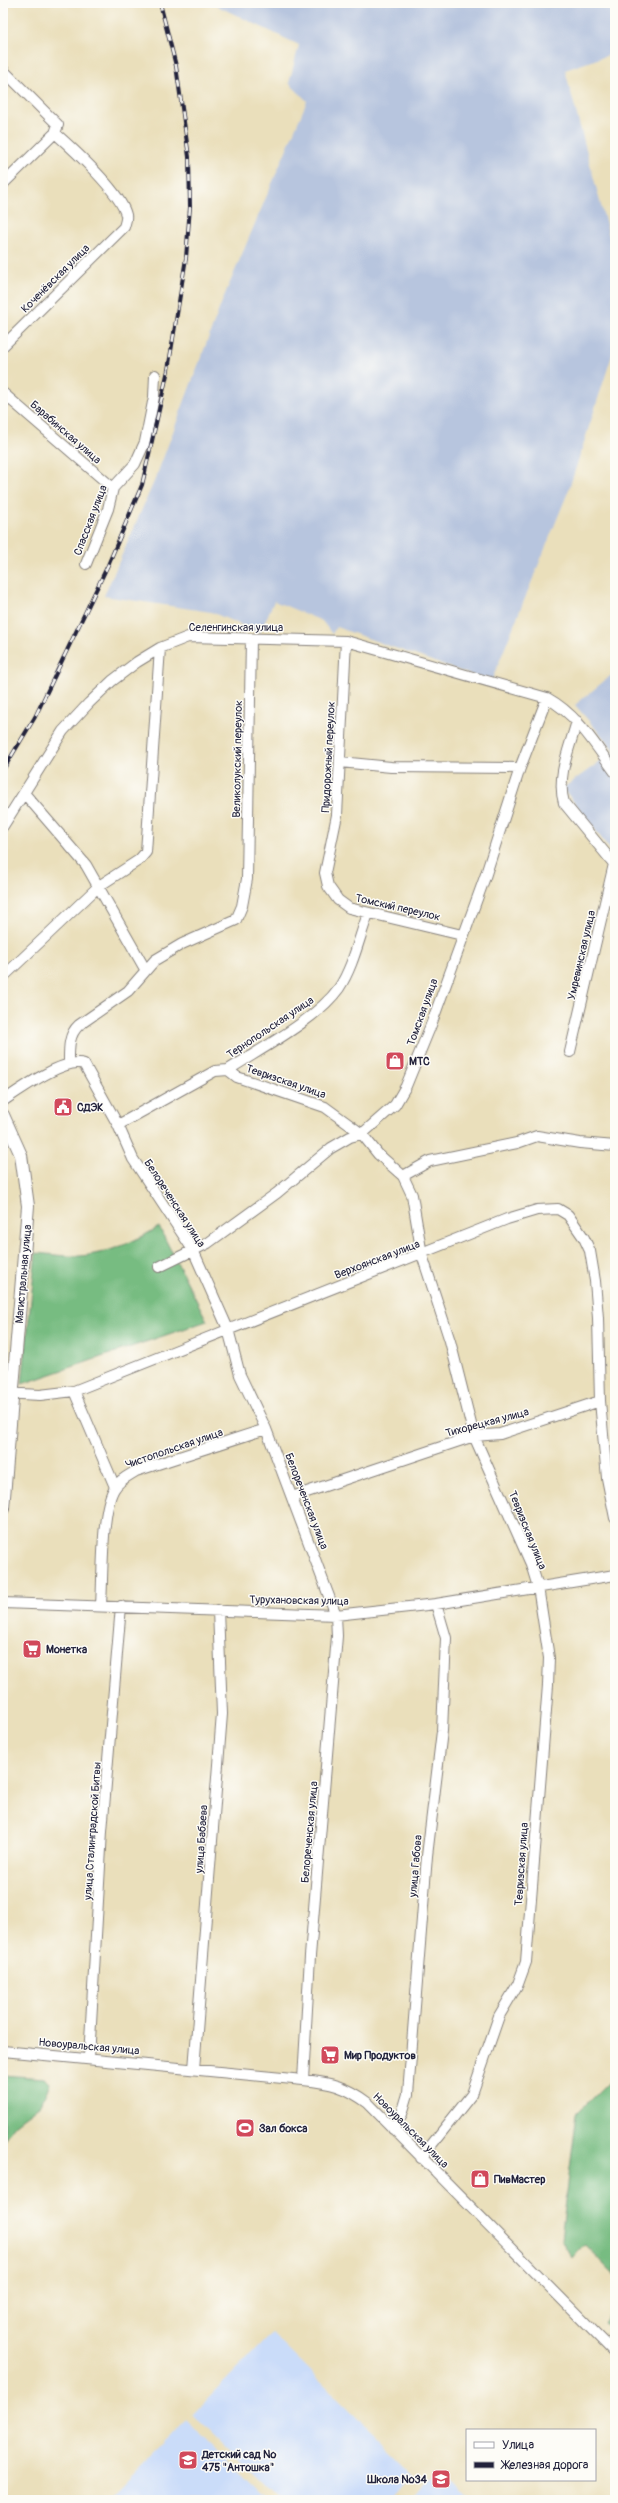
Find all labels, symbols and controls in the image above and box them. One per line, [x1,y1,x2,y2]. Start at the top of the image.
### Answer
street label: Коченёвская улица [18,241,92,315]
street label: Барабинская улица [28,398,104,467]
street label: Спасская улица [71,483,110,557]
street label: Селенгинская улица [189,621,283,634]
street label: Великолукский переулок [230,700,245,818]
street label: Придорожный переулок [319,701,338,813]
street label: Томский переулок [354,891,442,924]
street label: Умревинская улица [565,909,598,1001]
street label: Томская улица [404,977,441,1048]
street label: Тернопольская улица [224,994,316,1061]
shop icon: МТС [384,1050,406,1072]
place label: МТС [409,1055,430,1068]
street label: Тевризская улица [244,1062,328,1101]
public building icon: СДЭК [52,1096,74,1118]
place label: СДЭК [77,1101,103,1114]
street label: Белореченская улица [141,1157,208,1250]
street label: Магистральная улица [13,1224,34,1324]
street label: Верхоянская улица [333,1237,422,1282]
street label: Тихорецкая улица [444,1405,530,1440]
street label: Чистопольская улица [124,1426,224,1471]
street label: Белореченская улица [282,1451,331,1551]
street label: Тевризская улица [506,1489,549,1571]
street label: Турухановская улица [249,1593,349,1608]
supermarket icon: Монетка [21,1638,43,1660]
place label: Монетка [46,1643,87,1656]
street label: улица Сталинградской Битвы [81,1762,104,1901]
street label: Белореченская улица [299,1781,320,1883]
street label: улица Бабаева [193,1804,210,1875]
street label: Тевризская улица [512,1822,531,1906]
street label: улица Габова [406,1834,425,1899]
street label: Новоуральская улица [38,2036,140,2057]
supermarket icon: Мир Продуктов [319,2044,341,2066]
place label: Мир Продуктов [344,2049,416,2062]
street label: Новоуральская улица [370,2090,451,2171]
sports icon: Зал бокса [234,2117,256,2139]
place label: Зал бокса [259,2122,308,2135]
shop icon: ПивМастер [469,2168,491,2190]
place label: ПивМастер [494,2173,545,2186]
legend [466,2429,596,2481]
text: Улица [502,2438,534,2453]
place label: Детский сад № 475 "Антошка" [201,2448,277,2474]
school or university icon: Детский сад № 475 "Антошка" [177,2449,199,2471]
text: Железная дорога [500,2458,589,2473]
school or university icon: Школа №34 [430,2468,452,2490]
place label: Школа №34 [366,2473,428,2486]

